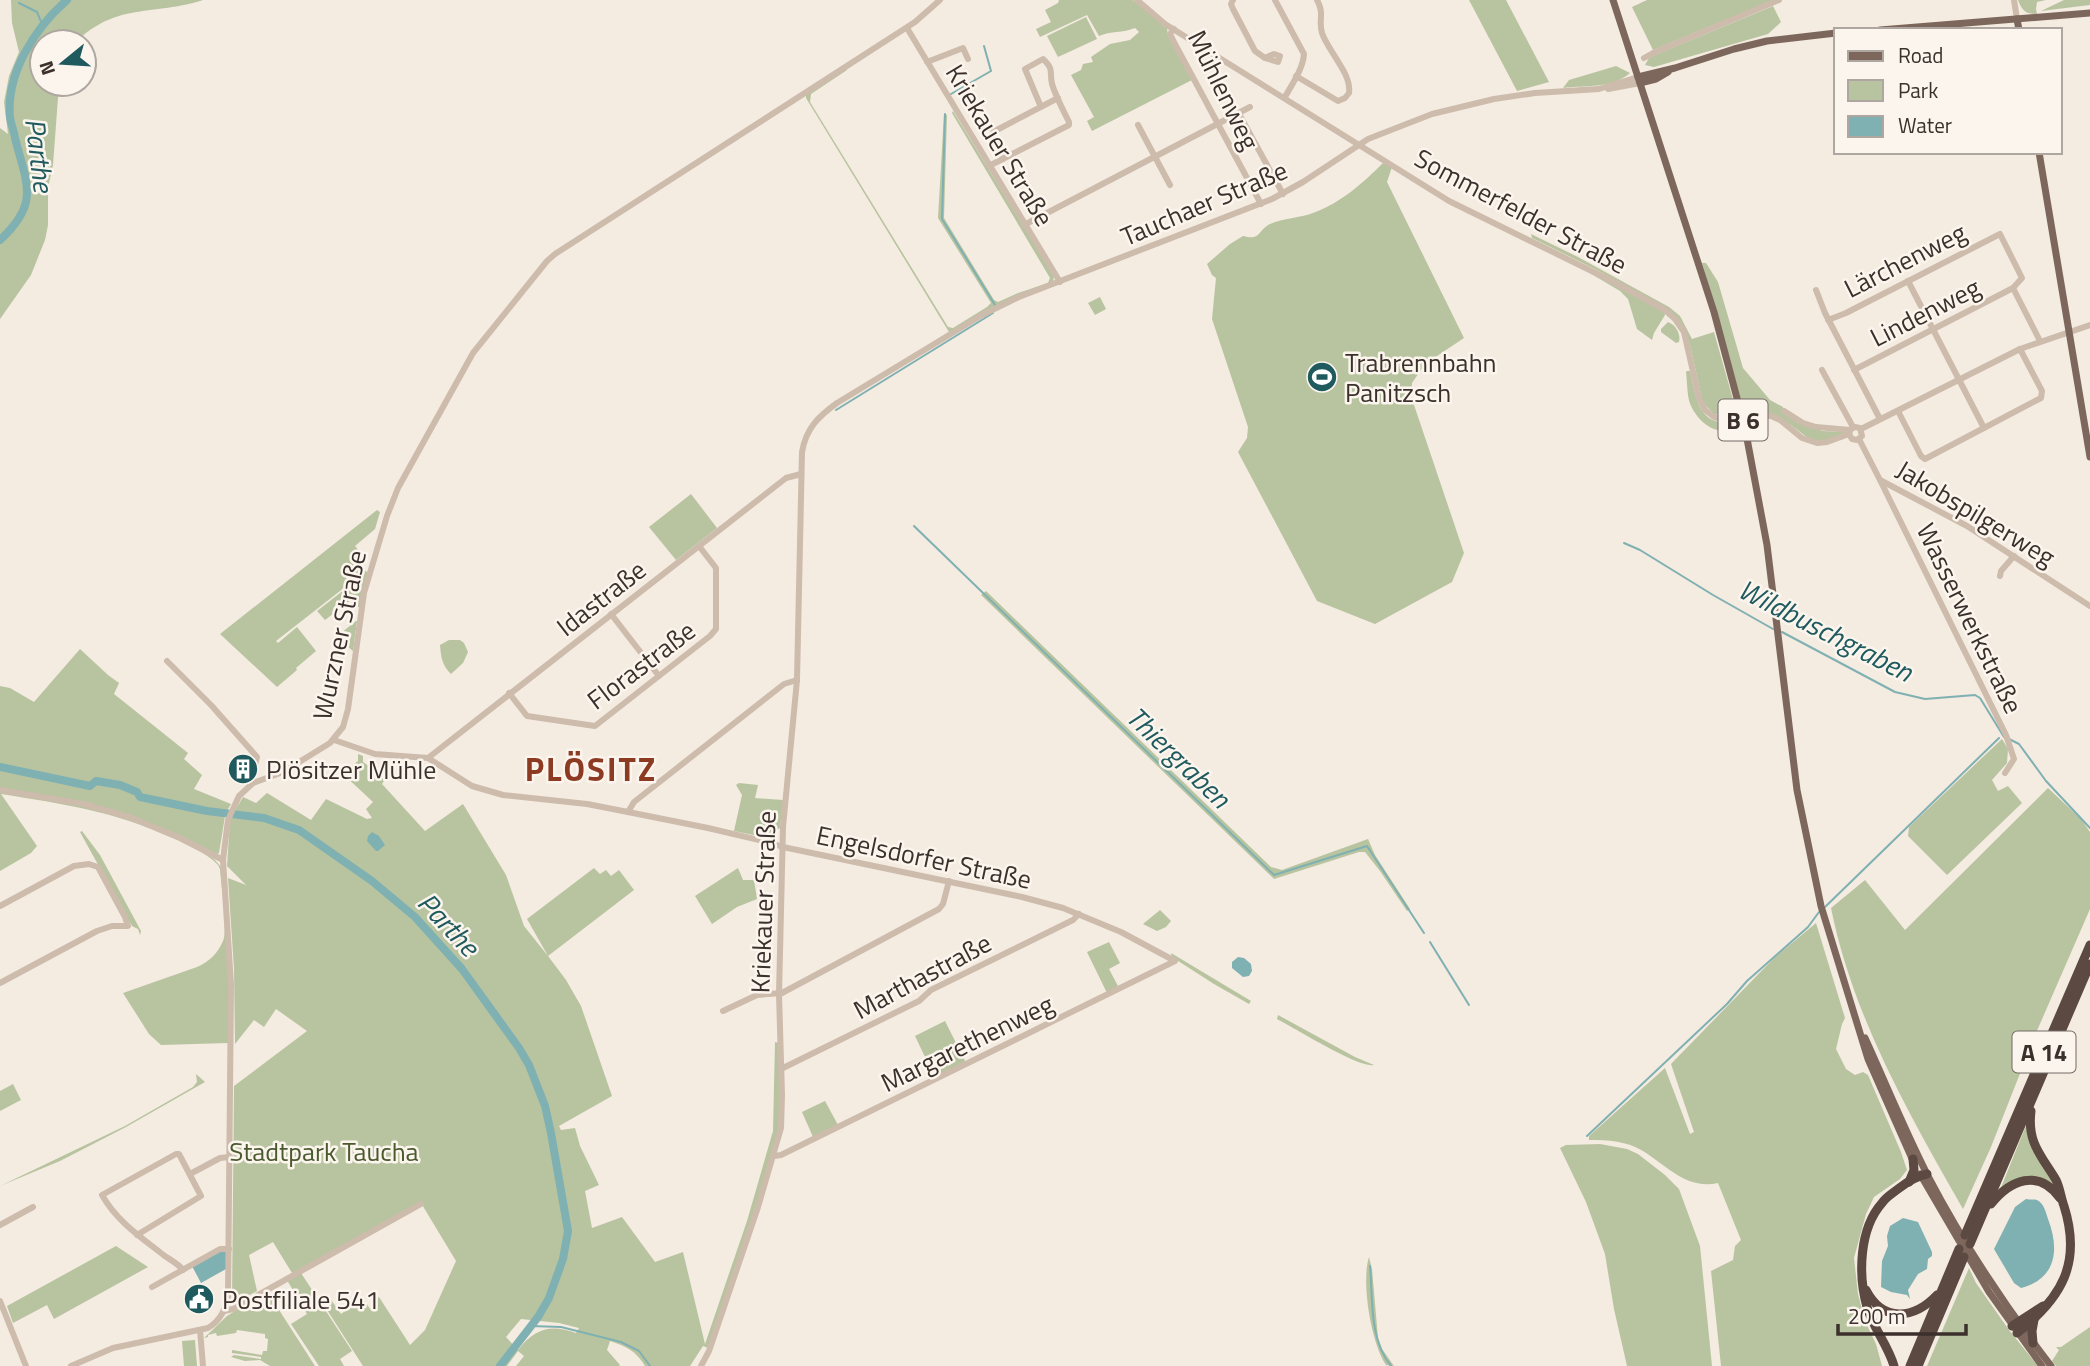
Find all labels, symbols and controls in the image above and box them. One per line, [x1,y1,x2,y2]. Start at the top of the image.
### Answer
street label: Mühlenweg [1178,24,1270,156]
north arrow [28,28,98,98]
legend [1834,28,2062,154]
text: Road [1898,39,1943,71]
street label: Kriekauer Straße [936,57,1064,233]
text: N [31,58,62,79]
text: Park [1898,74,1938,106]
text: Water [1898,109,1952,141]
water label: Parthe [14,116,66,196]
street label: Sommerfelder Straße [1408,138,1634,284]
street label: Tauchaer Straße [1115,150,1293,256]
street label: Lärchenweg [1837,213,1973,307]
street label: Lindenweg [1863,268,1987,356]
place label: Trabrennbahn Panitzsch [1345,343,1497,412]
sports icon: Trabrennbahn Panitzsch [1305,360,1339,394]
road number: B 6 [1718,400,1768,440]
street label: Jakobspilgerweg [1889,450,2063,576]
street label: Wasserwerkstraße [1907,516,2033,720]
street label: Wurzner Straße [302,547,376,723]
street label: Idastraße [548,551,654,645]
water label: Wildbuschgraben [1731,568,1922,693]
street label: Florastraße [579,611,703,719]
water label: Thiergraben [1117,696,1242,819]
district label: PLÖSITZ [525,744,657,794]
place label: Plösitzer Mühle [266,750,436,789]
building icon: Plösitzer Mühle [226,752,260,786]
street label: Kriekauer Straße [740,810,786,994]
street label: Engelsdorfer Straße [813,815,1035,899]
water label: Parthe [408,882,491,967]
street label: Marthastraße [846,923,998,1029]
street label: Margarethenweg [874,984,1060,1102]
road number: A 14 [2012,1032,2076,1072]
park label: Stadtpark Taucha [229,1132,419,1171]
place label: Postfiliale 541 [222,1280,380,1319]
public building icon: Postfiliale 541 [182,1282,216,1316]
scale bar [1838,1292,1966,1336]
text: 200 m [1848,1300,1905,1332]

